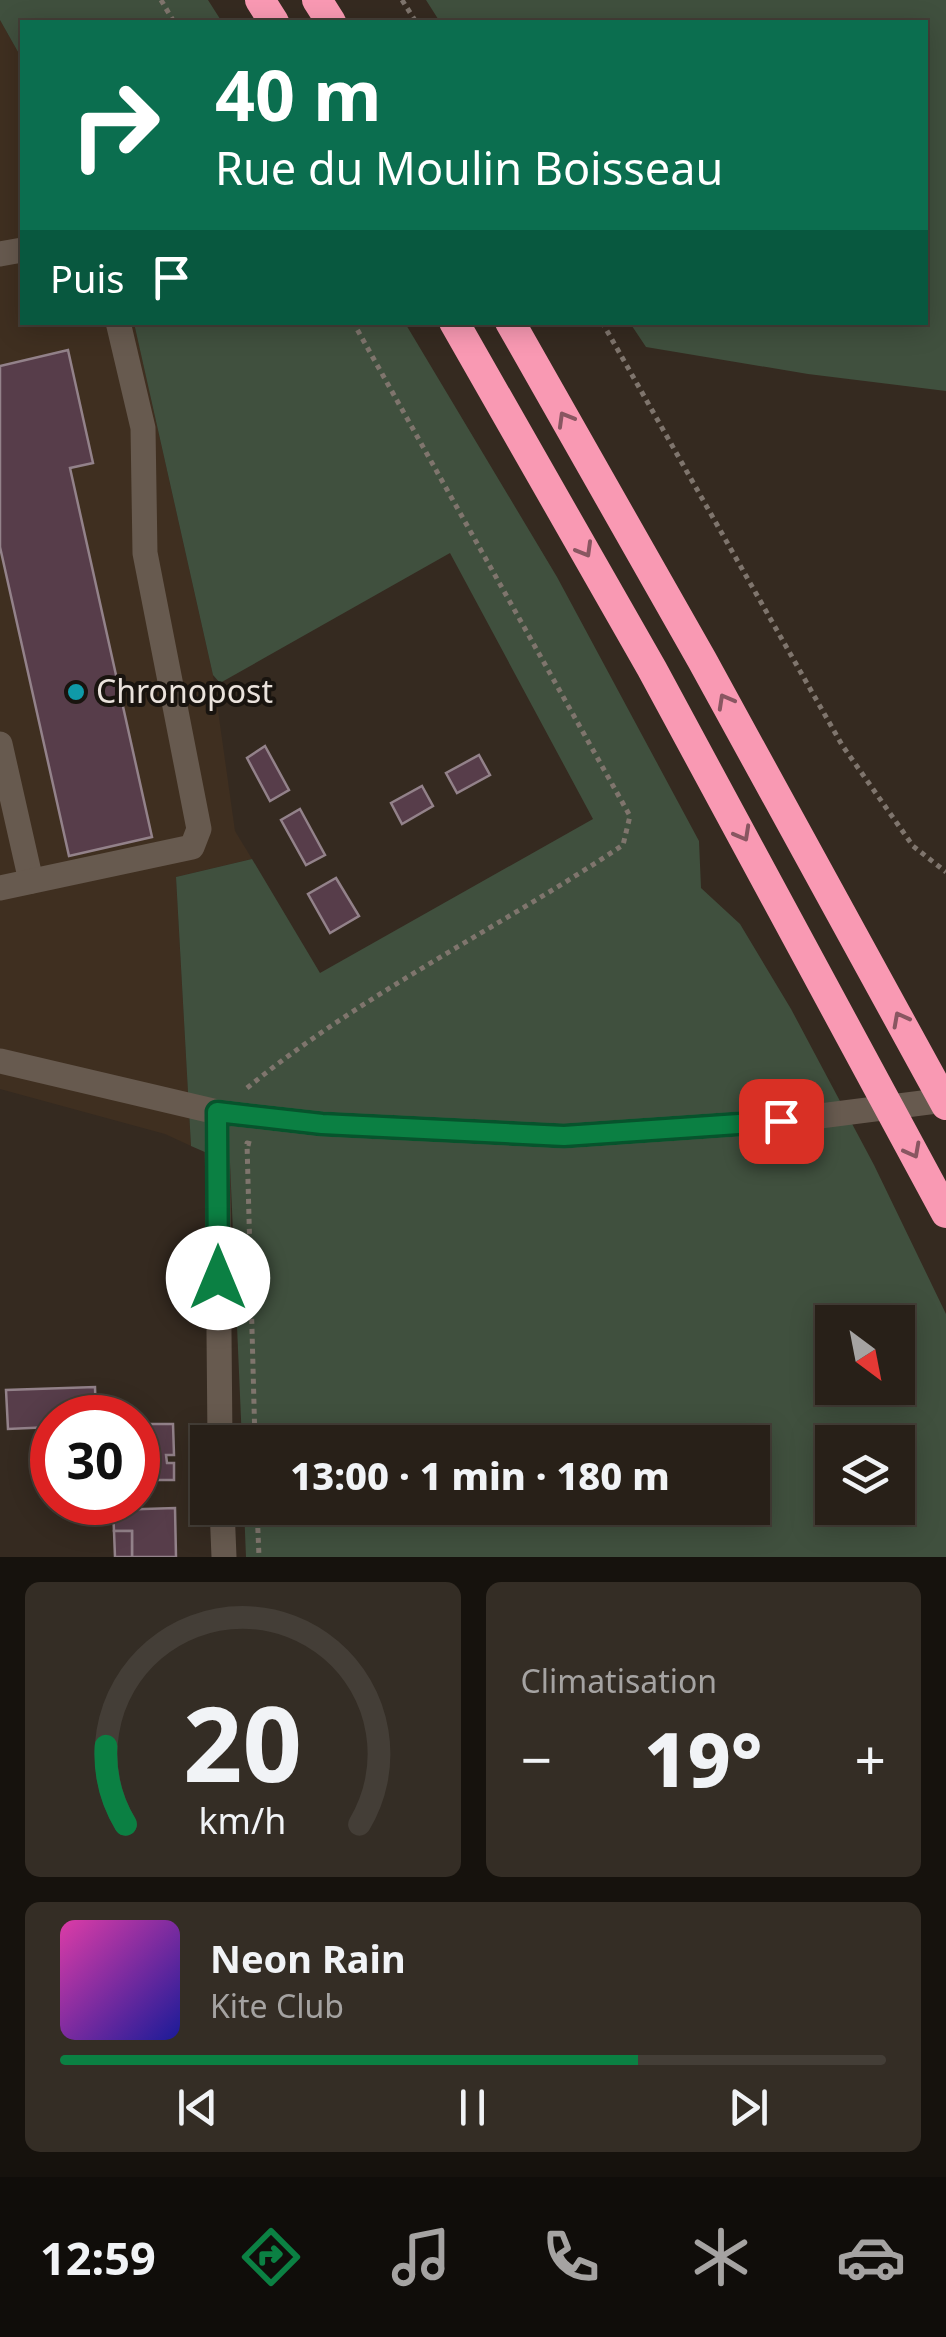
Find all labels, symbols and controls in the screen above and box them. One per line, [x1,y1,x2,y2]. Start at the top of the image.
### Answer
text: 40 m [215,46,382,142]
icon: right [50,60,180,190]
text: Rue du Moulin Boisseau [215,137,723,198]
icon: arrive [144,250,199,305]
text: Puis [50,252,124,304]
one-way arrow [558,411,577,429]
one-way arrow [572,539,592,557]
place label: Chronopost [96,669,273,712]
marker: Chronopost [65,681,87,703]
one-way arrow [718,694,738,712]
one-way arrow [730,823,750,841]
one-way arrow [892,1012,912,1030]
pin [739,1079,824,1164]
icon: arrive [754,1094,809,1149]
one-way arrow [901,1140,920,1158]
position arrow [166,1226,270,1330]
north arrow [815,1305,915,1405]
map controls [815,1305,915,1525]
speed limit sign: 30 [30,1395,160,1525]
button: layers [815,1425,915,1525]
text: 13:00 · 1 min · 180 m [290,1449,670,1501]
text: Climatisation [521,1659,717,1702]
text: 20 [183,1671,302,1812]
text: 19° [644,1707,762,1809]
text: − [521,1721,552,1796]
text: + [855,1721,886,1796]
text: km/h [199,1796,287,1844]
text: Neon Rain [210,1932,406,1984]
text: Kite Club [210,1984,344,2027]
icon: previous [170,2080,225,2135]
icon: pause [445,2080,500,2135]
icon: next [721,2080,776,2135]
icon: directions [236,2222,306,2292]
icon: music [386,2222,456,2292]
icon: phone [536,2222,606,2292]
icon: climate [686,2222,756,2292]
icon: car [836,2222,906,2292]
text: 12:59 [40,2227,156,2288]

